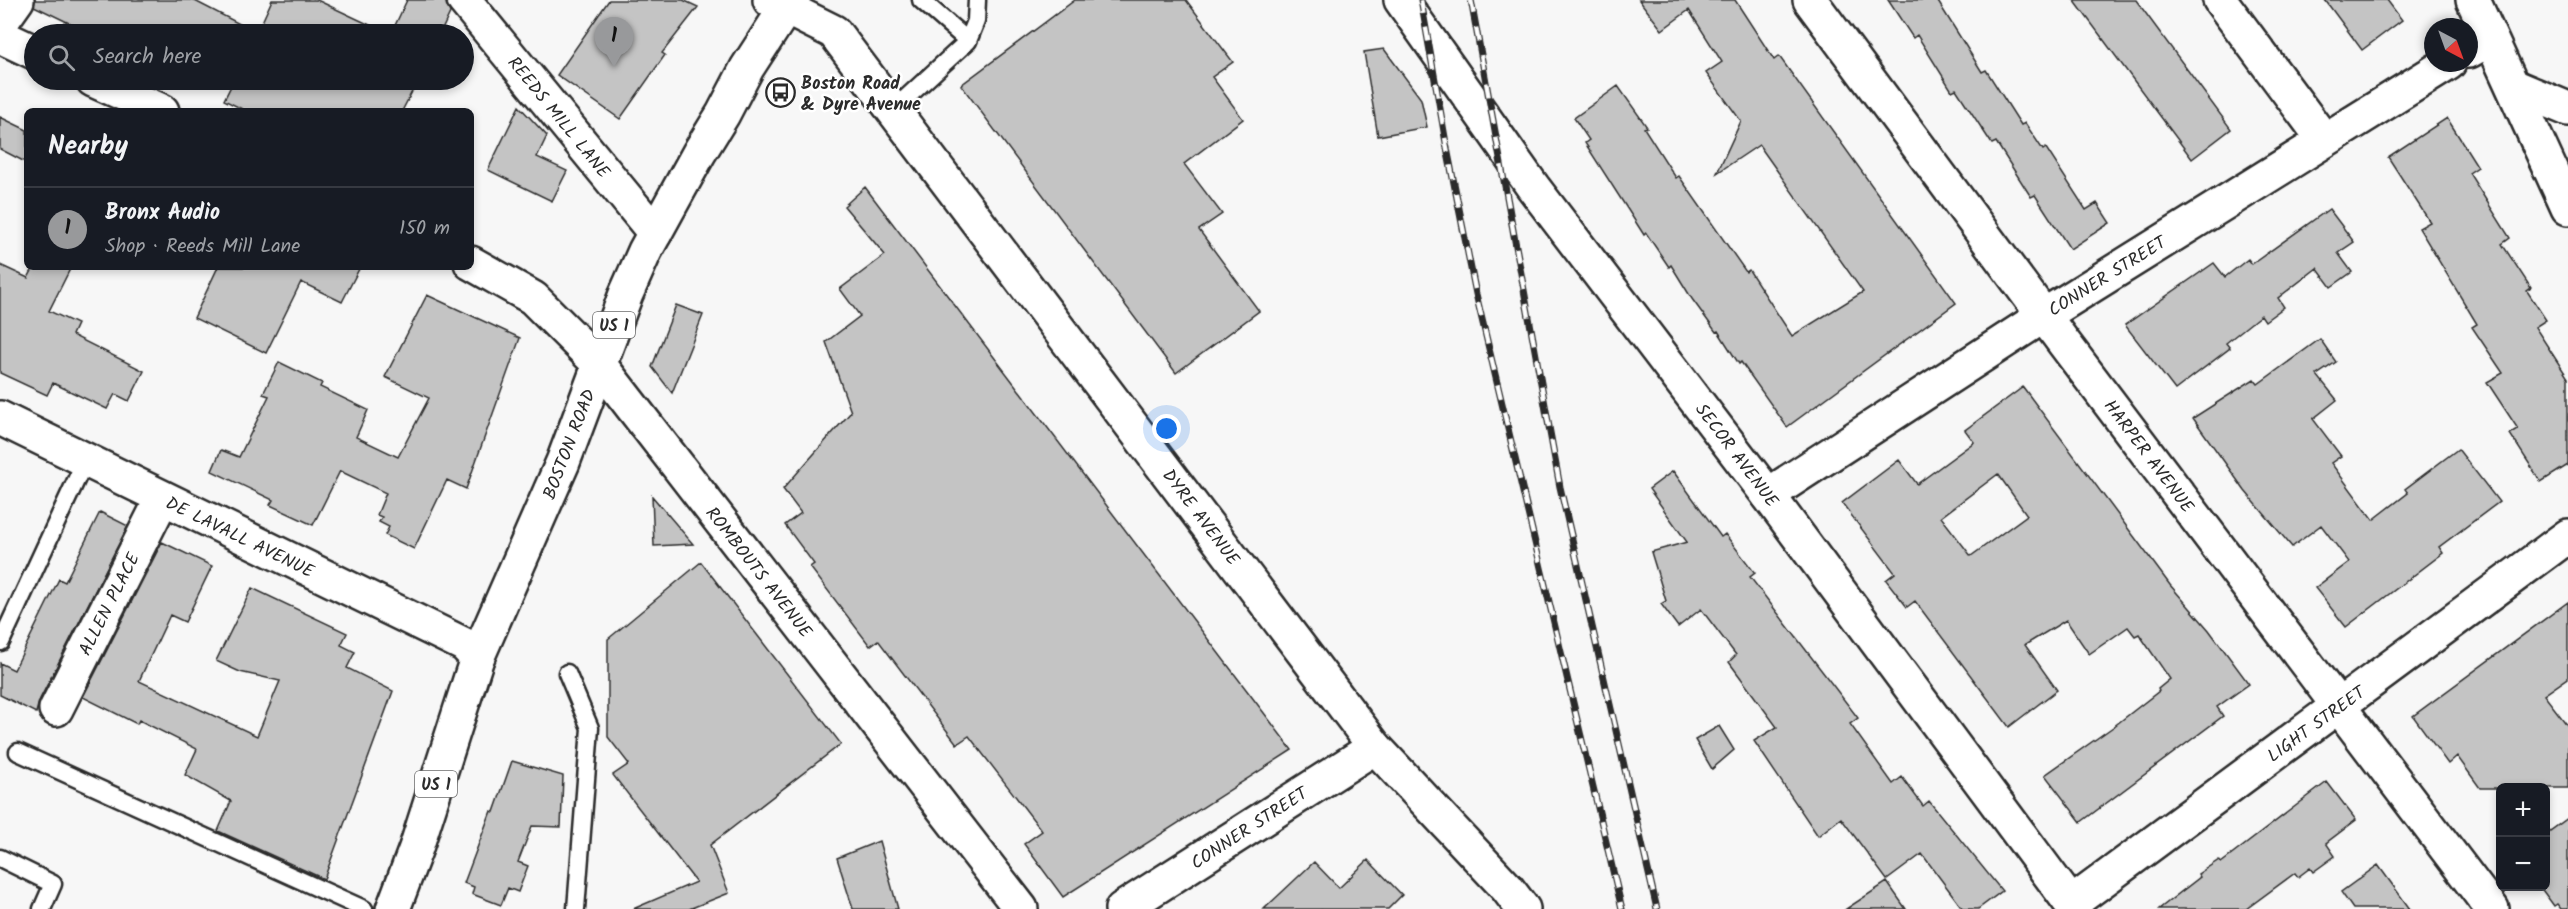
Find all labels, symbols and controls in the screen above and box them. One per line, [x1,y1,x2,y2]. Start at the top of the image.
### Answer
pin: 1 [594,17,634,67]
north arrow [2424,18,2478,72]
search box [24,24,474,90]
text: Search here [93,40,201,75]
icon: search [45,41,78,74]
street label: REEDS MILL LANE [499,50,617,186]
place label: Boston Road & Dyre Avenue [801,70,921,120]
bus stop icon: Boston Road & Dyre Avenue [764,77,796,109]
text: Nearby [48,126,128,168]
text: Bronx Audio [105,196,220,231]
text: 1 [64,213,71,245]
text: 150 m [399,213,450,245]
street label: CONNER STREET [2043,229,2174,325]
text: Shop · Reeds Mill Lane [105,231,300,263]
road number: US 1 [593,312,635,338]
street label: BOSTON ROAD [536,385,605,504]
street label: HARPER AVENUE [2095,394,2201,520]
street label: SECOR AVENUE [1687,398,1785,515]
your location [1152,414,1181,443]
street label: DYRE AVENUE [1154,463,1246,573]
street label: DE LAVALL AVENUE [160,490,319,587]
street label: ROMBOUTS AVENUE [697,501,819,645]
street label: ALLEN PLACE [72,548,149,661]
street label: LIGHT STREET [2262,679,2373,771]
road number: US 1 [415,771,457,797]
street label: CONNER STREET [1185,780,1315,878]
map controls [2496,783,2550,891]
button: + [2496,783,2550,837]
button: − [2496,837,2550,891]

